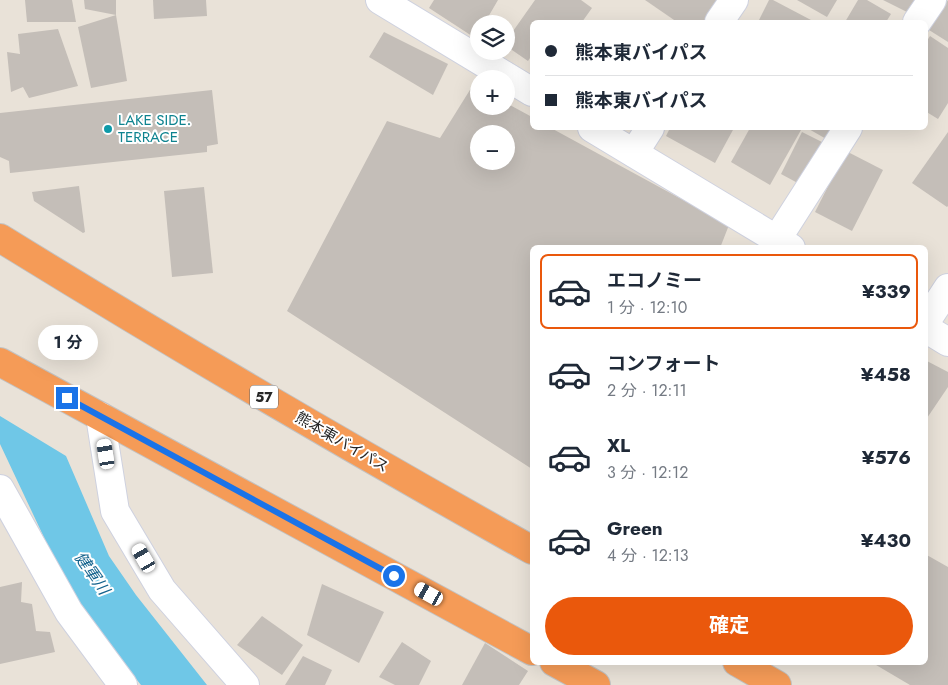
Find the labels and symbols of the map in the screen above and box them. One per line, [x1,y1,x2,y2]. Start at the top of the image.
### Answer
place label: LAKE SIDE. TERRACE [118,109,191,148]
marker: LAKE SIDE. TERRACE [102,123,114,135]
callout: 1 分 [37,326,97,360]
road number: 57 [250,386,278,408]
route end [56,387,78,409]
street label: 熊本東バイパス [291,406,393,478]
car [96,438,115,470]
car [130,541,157,575]
water label: 健軍川 [69,547,116,601]
route start [383,565,405,587]
car [412,580,445,608]

